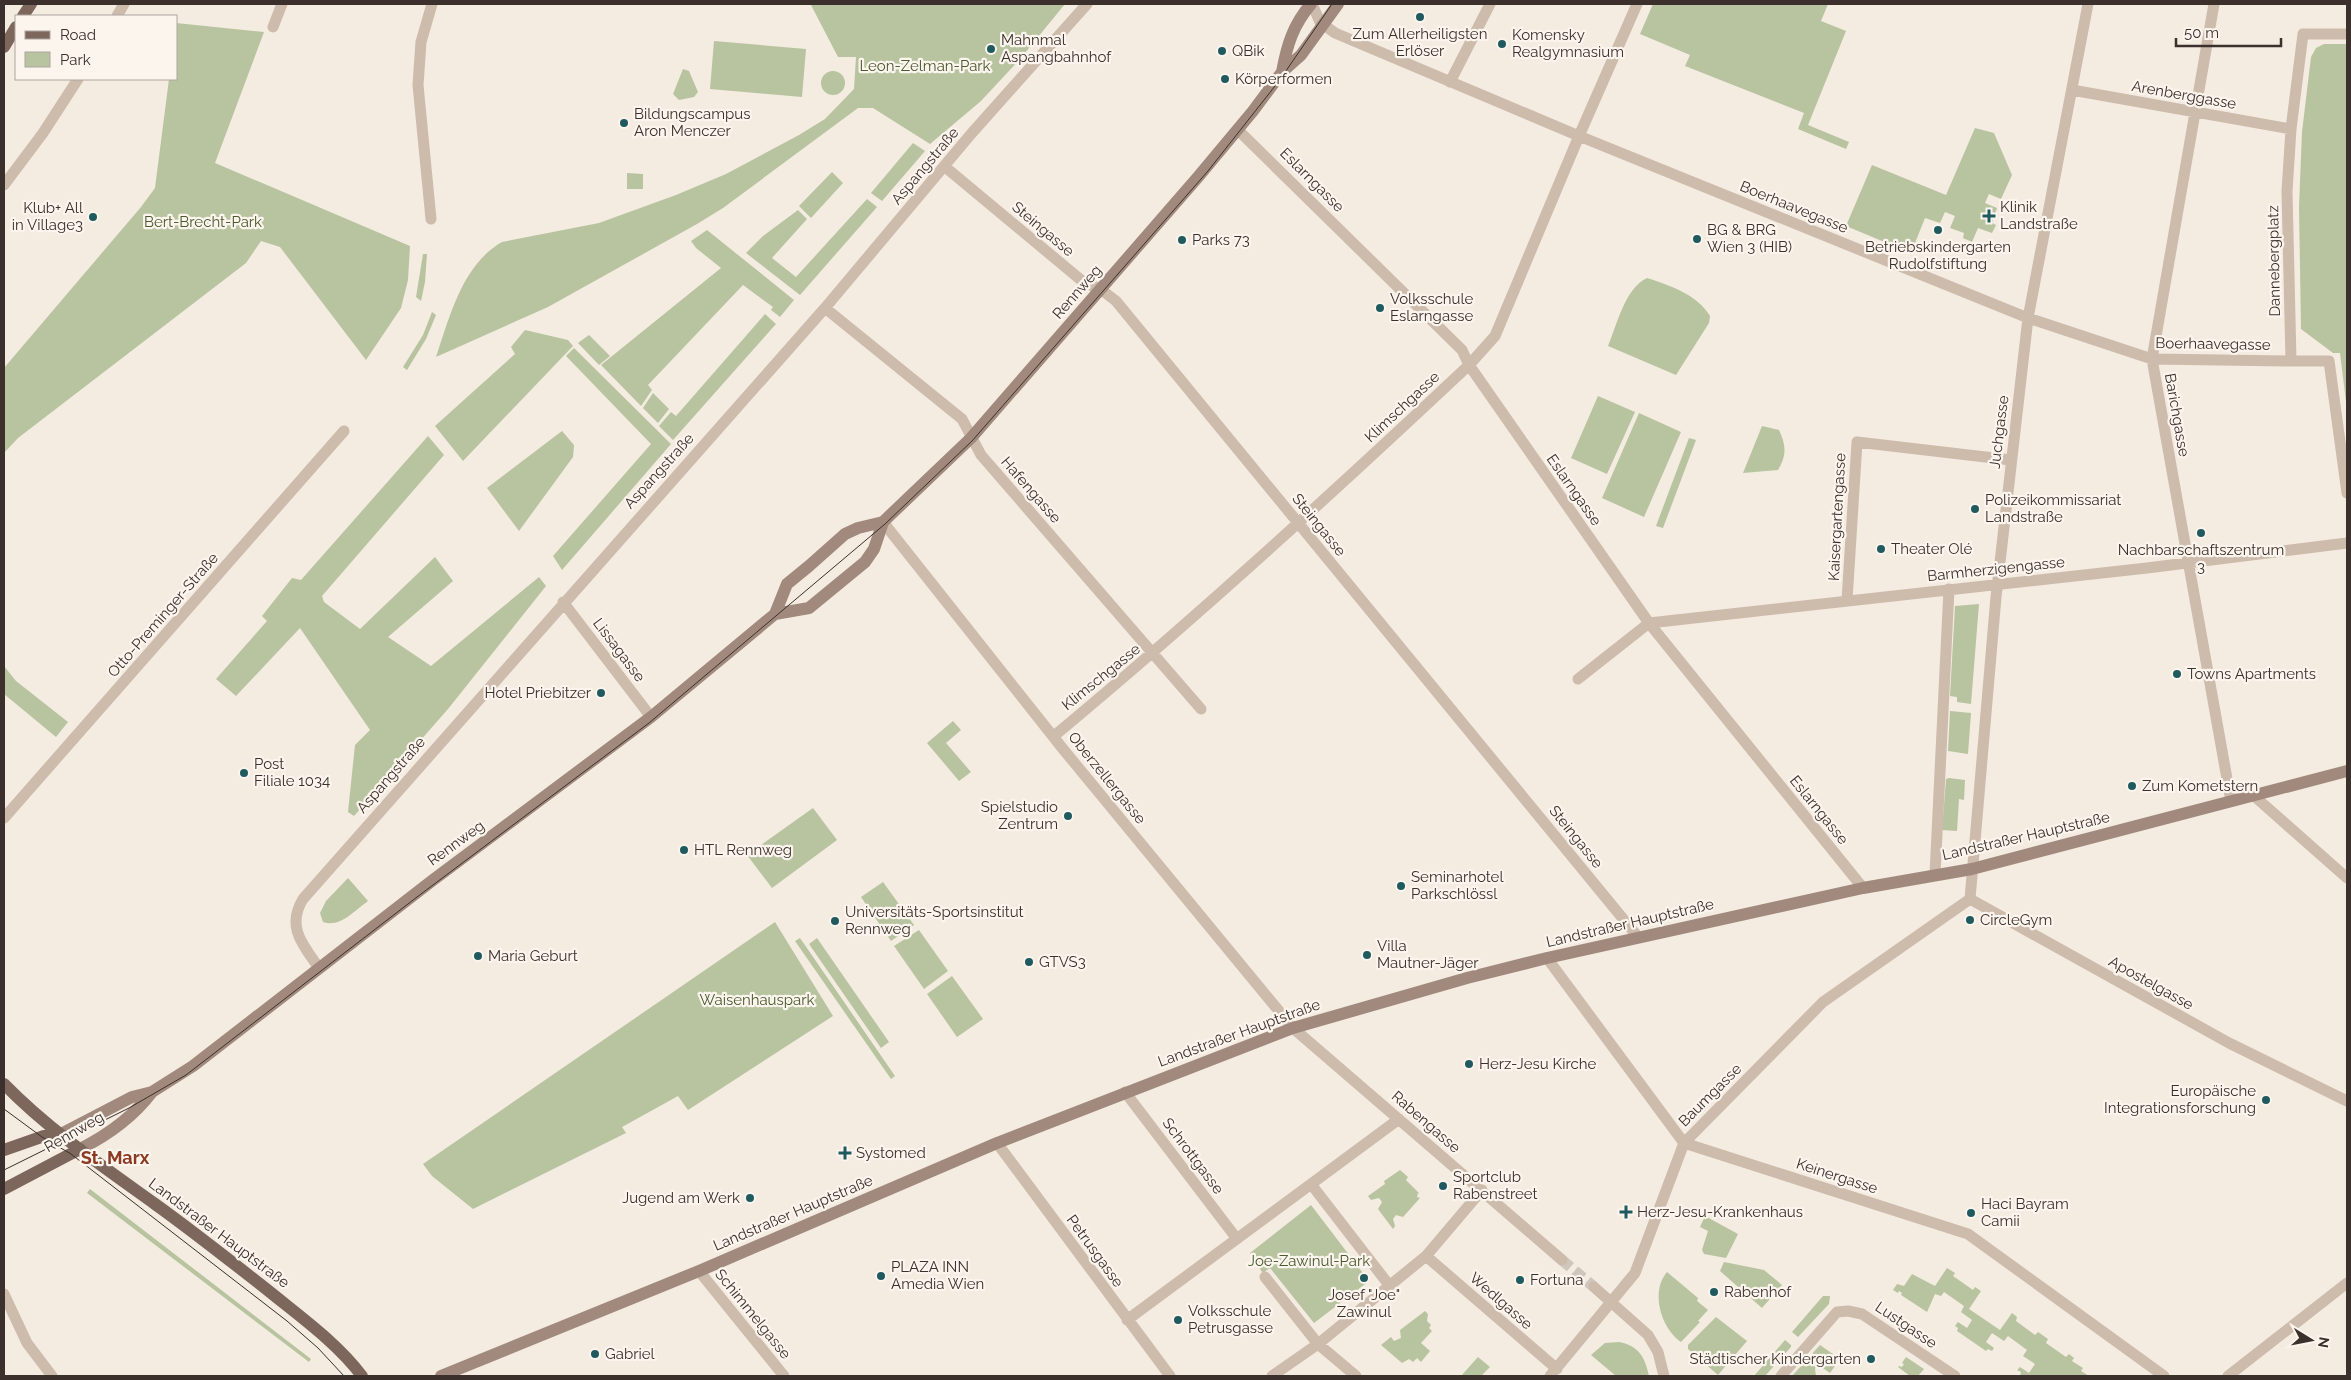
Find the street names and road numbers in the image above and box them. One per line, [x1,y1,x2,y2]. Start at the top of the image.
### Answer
street label: Arenberggasse [2130,77,2238,113]
street label: Aspangstraße [887,123,963,208]
street label: Eslarngasse [1276,144,1348,216]
street label: Boerhaavegasse [1737,177,1851,237]
street label: Steingasse [1008,198,1078,260]
street label: Dannebergplatz [2264,205,2284,317]
street label: Rennweg [1049,261,1105,323]
street label: Boerhaavegasse [2155,334,2271,354]
street label: Klimschgasse [1361,368,1443,446]
street label: Barichgasse [2161,372,2193,458]
street label: Juchgasse [1986,394,2012,470]
street label: Aspangstraße [620,429,698,512]
street label: Eslarngasse [1543,451,1605,529]
street label: Kaisergartengasse [1825,452,1849,581]
street label: Hafengasse [997,453,1065,527]
street label: Steingasse [1288,490,1350,560]
street label: Otto-Preminger-Straße [104,549,222,681]
street label: Barmherzigengasse [1926,553,2066,585]
street label: Lissagasse [589,614,649,686]
street label: Klimschgasse [1058,640,1144,714]
street label: Oberzellergasse [1064,728,1150,828]
street label: Aspangstraße [353,733,429,817]
street label: Eslarngasse [1786,772,1852,848]
street label: Steingasse [1545,802,1607,872]
street label: Landstraßer Hauptstraße [1940,808,2112,864]
street label: Rennweg [424,816,488,870]
street label: Landstraßer Hauptstraße [1544,895,1716,951]
street label: Apostelgasse [2105,952,2197,1014]
street label: Landstraßer Hauptstraße [1155,995,1323,1071]
street label: Baumgasse [1675,1060,1745,1130]
street label: Rabengasse [1388,1087,1464,1157]
street label: Rennweg [41,1108,107,1156]
street label: Schrottgasse [1159,1114,1228,1198]
street label: Keinergasse [1794,1154,1880,1198]
street label: Landstraßer Hauptstraße [711,1171,876,1255]
street label: Landstraßer Hauptstraße [145,1174,293,1292]
street label: Petrusgasse [1063,1211,1127,1291]
street label: Schimmelgasse [711,1265,795,1363]
street label: Wedlgasse [1466,1269,1536,1333]
street label: Lustgasse [1872,1298,1940,1352]

